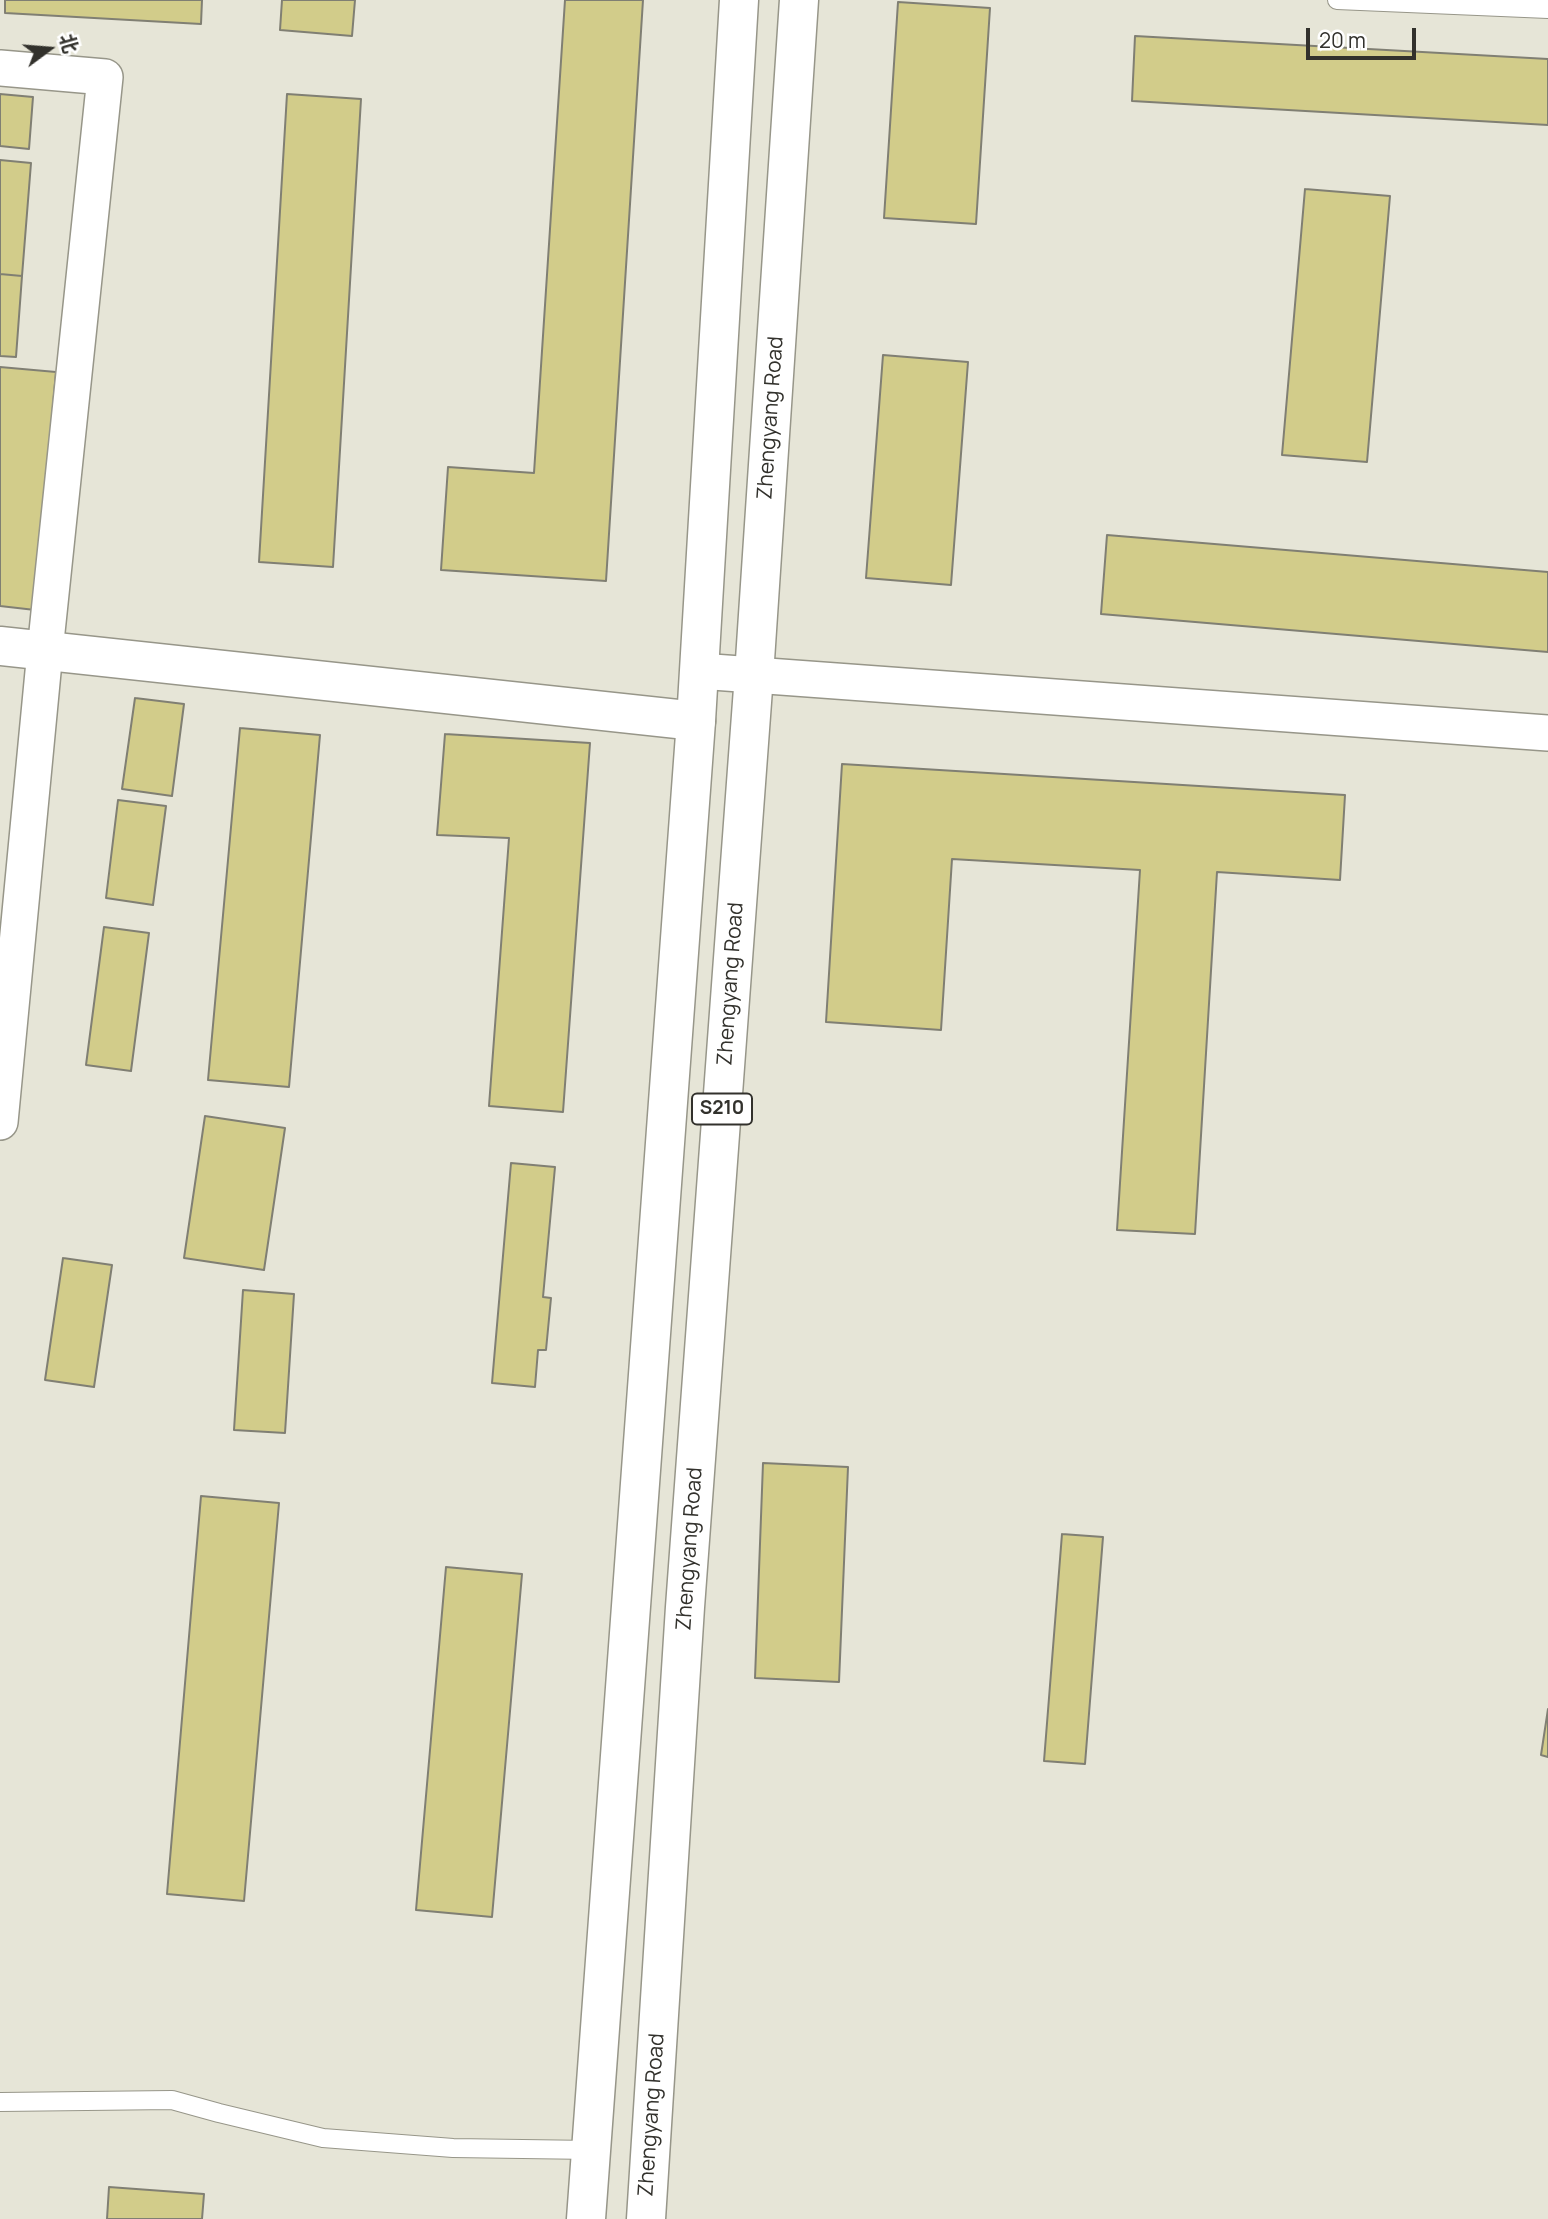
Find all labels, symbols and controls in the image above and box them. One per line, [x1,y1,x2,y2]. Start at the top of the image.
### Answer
north arrow [14,14,84,84]
scale bar [1310,14,1420,58]
text: 20 m [1319,26,1366,54]
text: 北 [54,30,84,56]
street label: Zhengyang Road [753,336,789,500]
street label: Zhengyang Road [713,902,749,1066]
road number: S210 [692,1093,752,1124]
street label: Zhengyang Road [672,1467,708,1631]
street label: Zhengyang Road [634,2033,670,2197]

